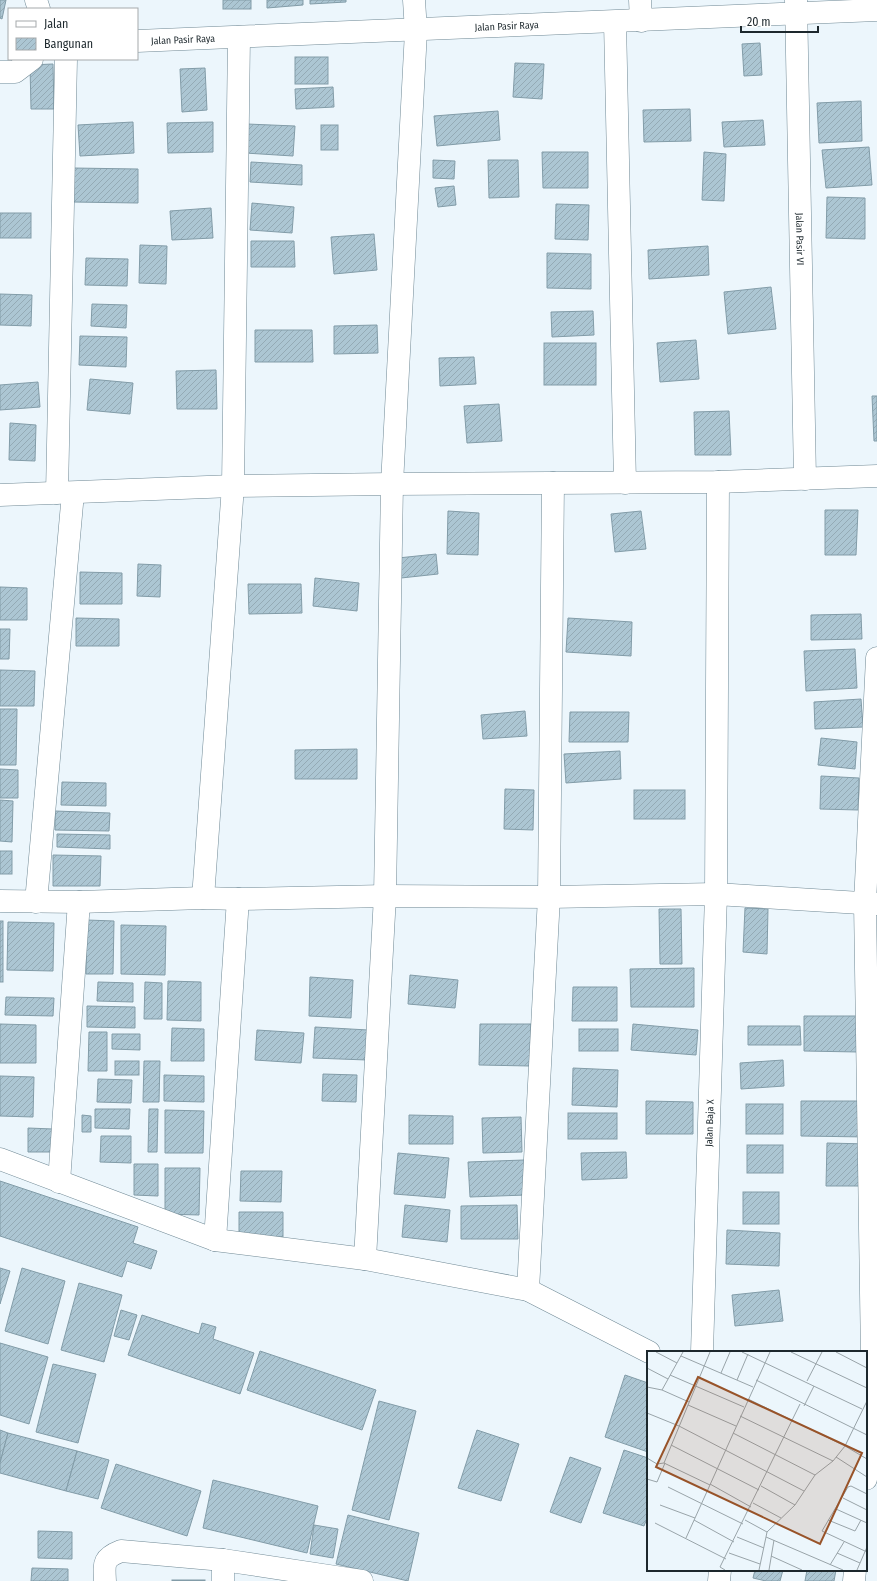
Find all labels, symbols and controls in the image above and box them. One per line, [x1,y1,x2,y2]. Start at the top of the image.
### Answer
legend [8,8,138,60]
scale bar [741,8,818,34]
text: 20 m [747,15,771,29]
text: Jalan [44,17,68,31]
street label: Jalan Pasir Raya [474,19,539,34]
street label: Jalan Pasir Raya [151,33,215,47]
text: Bangunan [44,37,93,51]
street label: Jalan Pasir VI [793,213,806,265]
street label: Jalan Baja X [703,1099,717,1147]
inset map [647,1351,867,1571]

